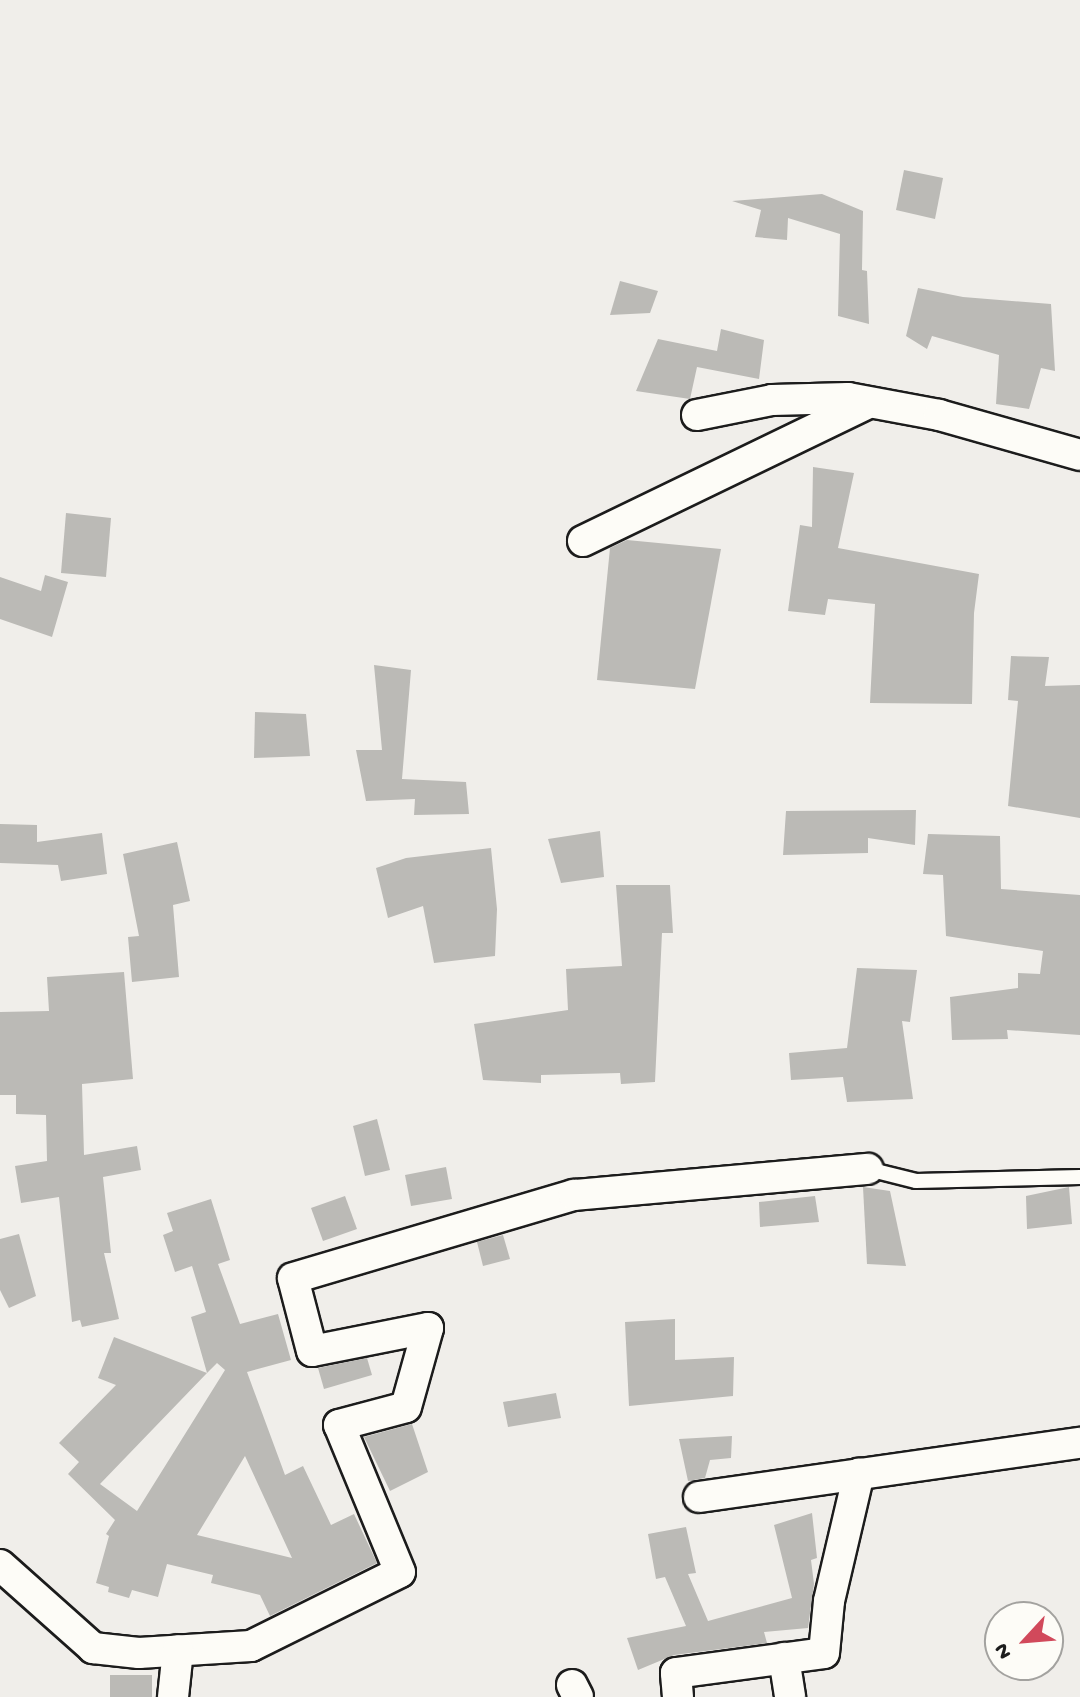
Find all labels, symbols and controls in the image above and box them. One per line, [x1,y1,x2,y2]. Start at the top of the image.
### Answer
north arrow [984,1601,1064,1681]
text: N [989,1638,1019,1663]

